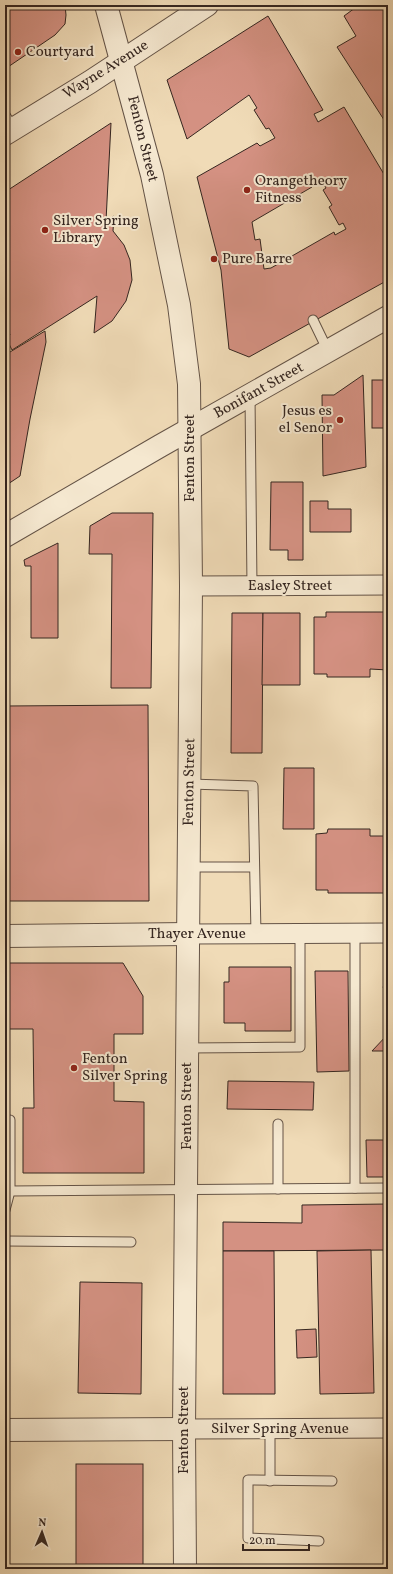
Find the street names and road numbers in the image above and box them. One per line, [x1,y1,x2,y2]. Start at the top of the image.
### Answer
street label: Wayne Avenue [59,35,153,105]
street label: Fenton Street [121,94,163,184]
street label: Bonifant Street [210,358,308,424]
street label: Fenton Street [180,414,201,502]
street label: Easley Street [248,576,332,597]
street label: Fenton Street [179,738,201,826]
street label: Thayer Avenue [148,924,246,945]
street label: Fenton Street [177,1062,198,1150]
street label: Fenton Street [174,1386,195,1474]
street label: Silver Spring Avenue [211,1419,349,1440]

